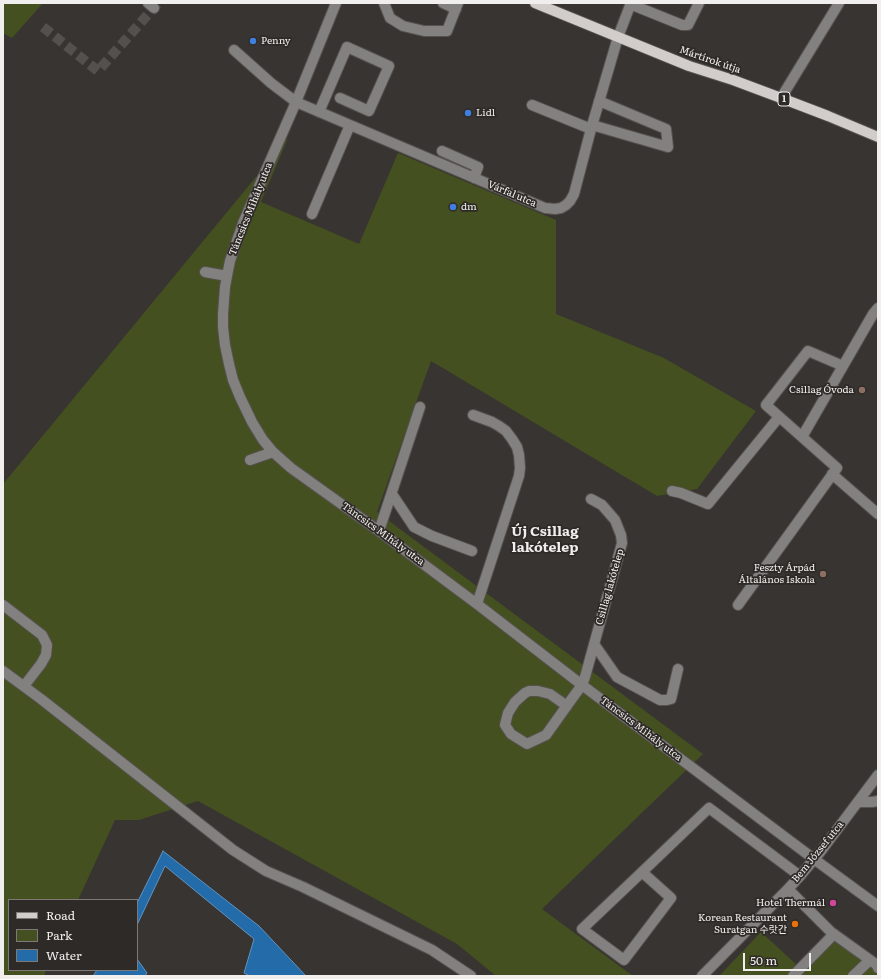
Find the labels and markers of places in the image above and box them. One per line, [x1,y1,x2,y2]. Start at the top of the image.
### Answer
place label: Penny [261,35,290,47]
marker: Penny [248,36,258,46]
place label: Lidl [476,107,495,119]
marker: Lidl [463,108,473,118]
place label: dm [461,201,477,213]
marker: dm [448,202,458,212]
place label: Csillag Óvoda [789,384,854,396]
marker: Csillag Óvoda [857,385,867,395]
place label: Feszty Árpád Általános Iskola [739,562,815,586]
marker: Feszty Árpád Általános Iskola [818,569,828,579]
place label: Hotel Thermál [756,897,825,909]
marker: Hotel Thermál [828,898,838,908]
place label: Korean Restaurant Suratgan 수랏간 [698,912,787,936]
marker: Korean Restaurant Suratgan 수랏간 [790,919,800,929]

